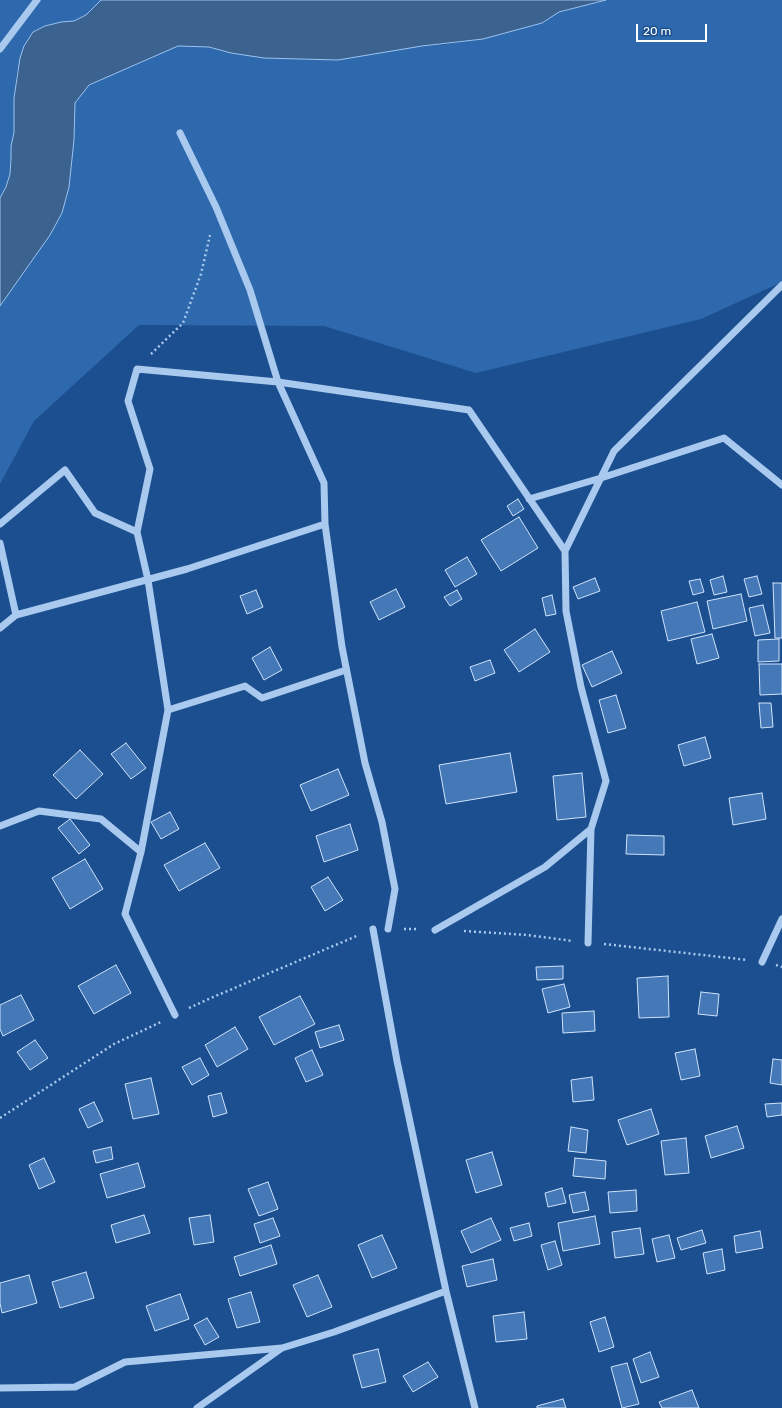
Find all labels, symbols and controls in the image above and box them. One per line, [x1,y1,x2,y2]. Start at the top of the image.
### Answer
scale bar [638,16,709,42]
text: 20 m [643,24,671,38]

